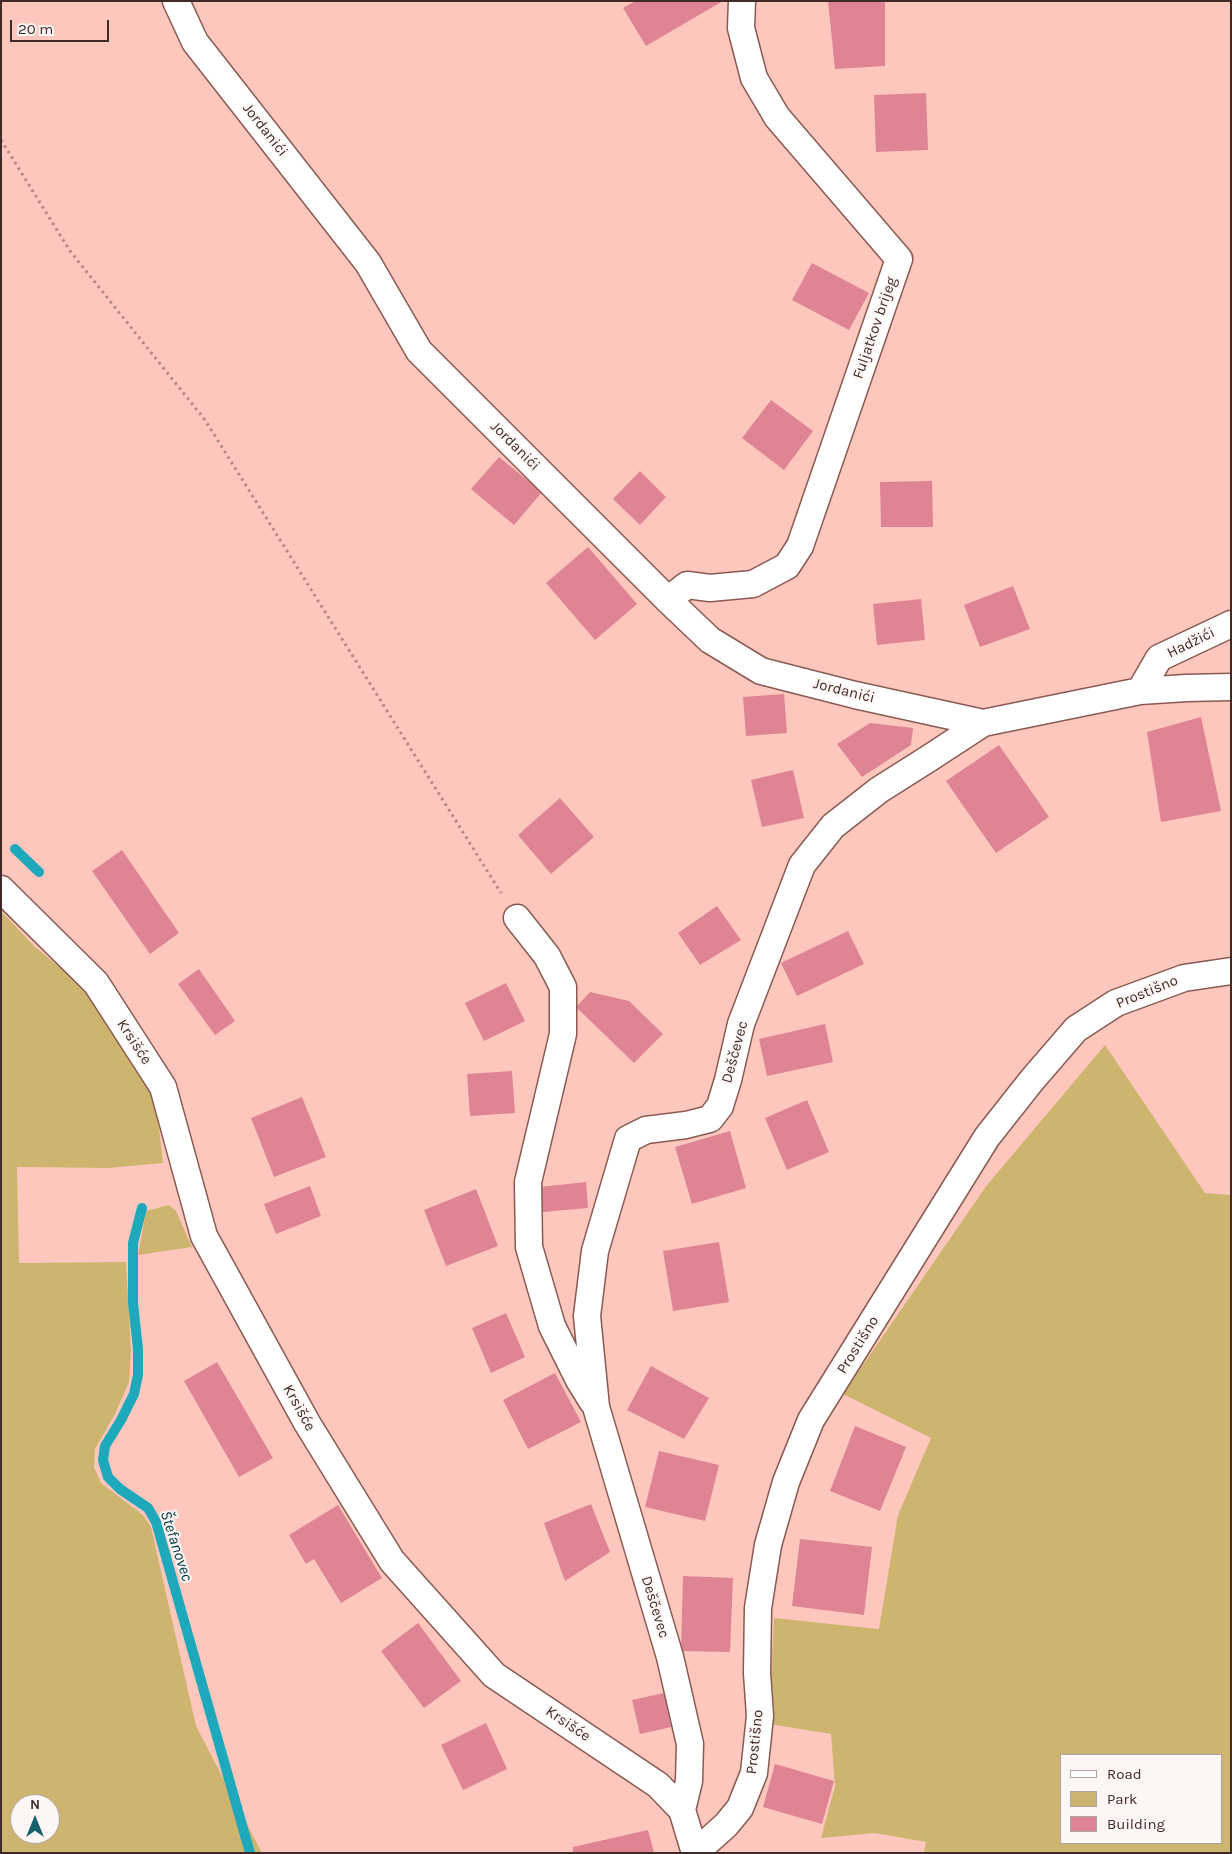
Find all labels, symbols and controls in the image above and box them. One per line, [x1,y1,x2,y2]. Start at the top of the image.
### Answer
scale bar [12,10,111,42]
text: 20 m [18,20,53,38]
street label: Jordanići [239,100,291,160]
street label: Fuljatkov brijeg [849,275,901,381]
street label: Jordanići [487,418,543,474]
street label: Hadžići [1164,624,1218,662]
street label: Jordanići [811,675,877,707]
street label: Prostišno [1113,971,1181,1013]
street label: Krsišće [113,1016,155,1068]
street label: Deščevec [718,1019,752,1085]
street label: Prostišno [833,1313,883,1377]
street label: Krsišće [279,1382,319,1434]
water label: Štefanovec [156,1508,196,1584]
street label: Deščevec [637,1574,673,1640]
street label: Krsišće [542,1702,594,1746]
street label: Prostišno [743,1709,767,1775]
legend [1060,1754,1222,1844]
text: Road [1107,1765,1142,1783]
text: Park [1107,1790,1137,1808]
north arrow [10,1794,60,1844]
text: N [30,1796,40,1813]
text: Building [1107,1815,1165,1833]

